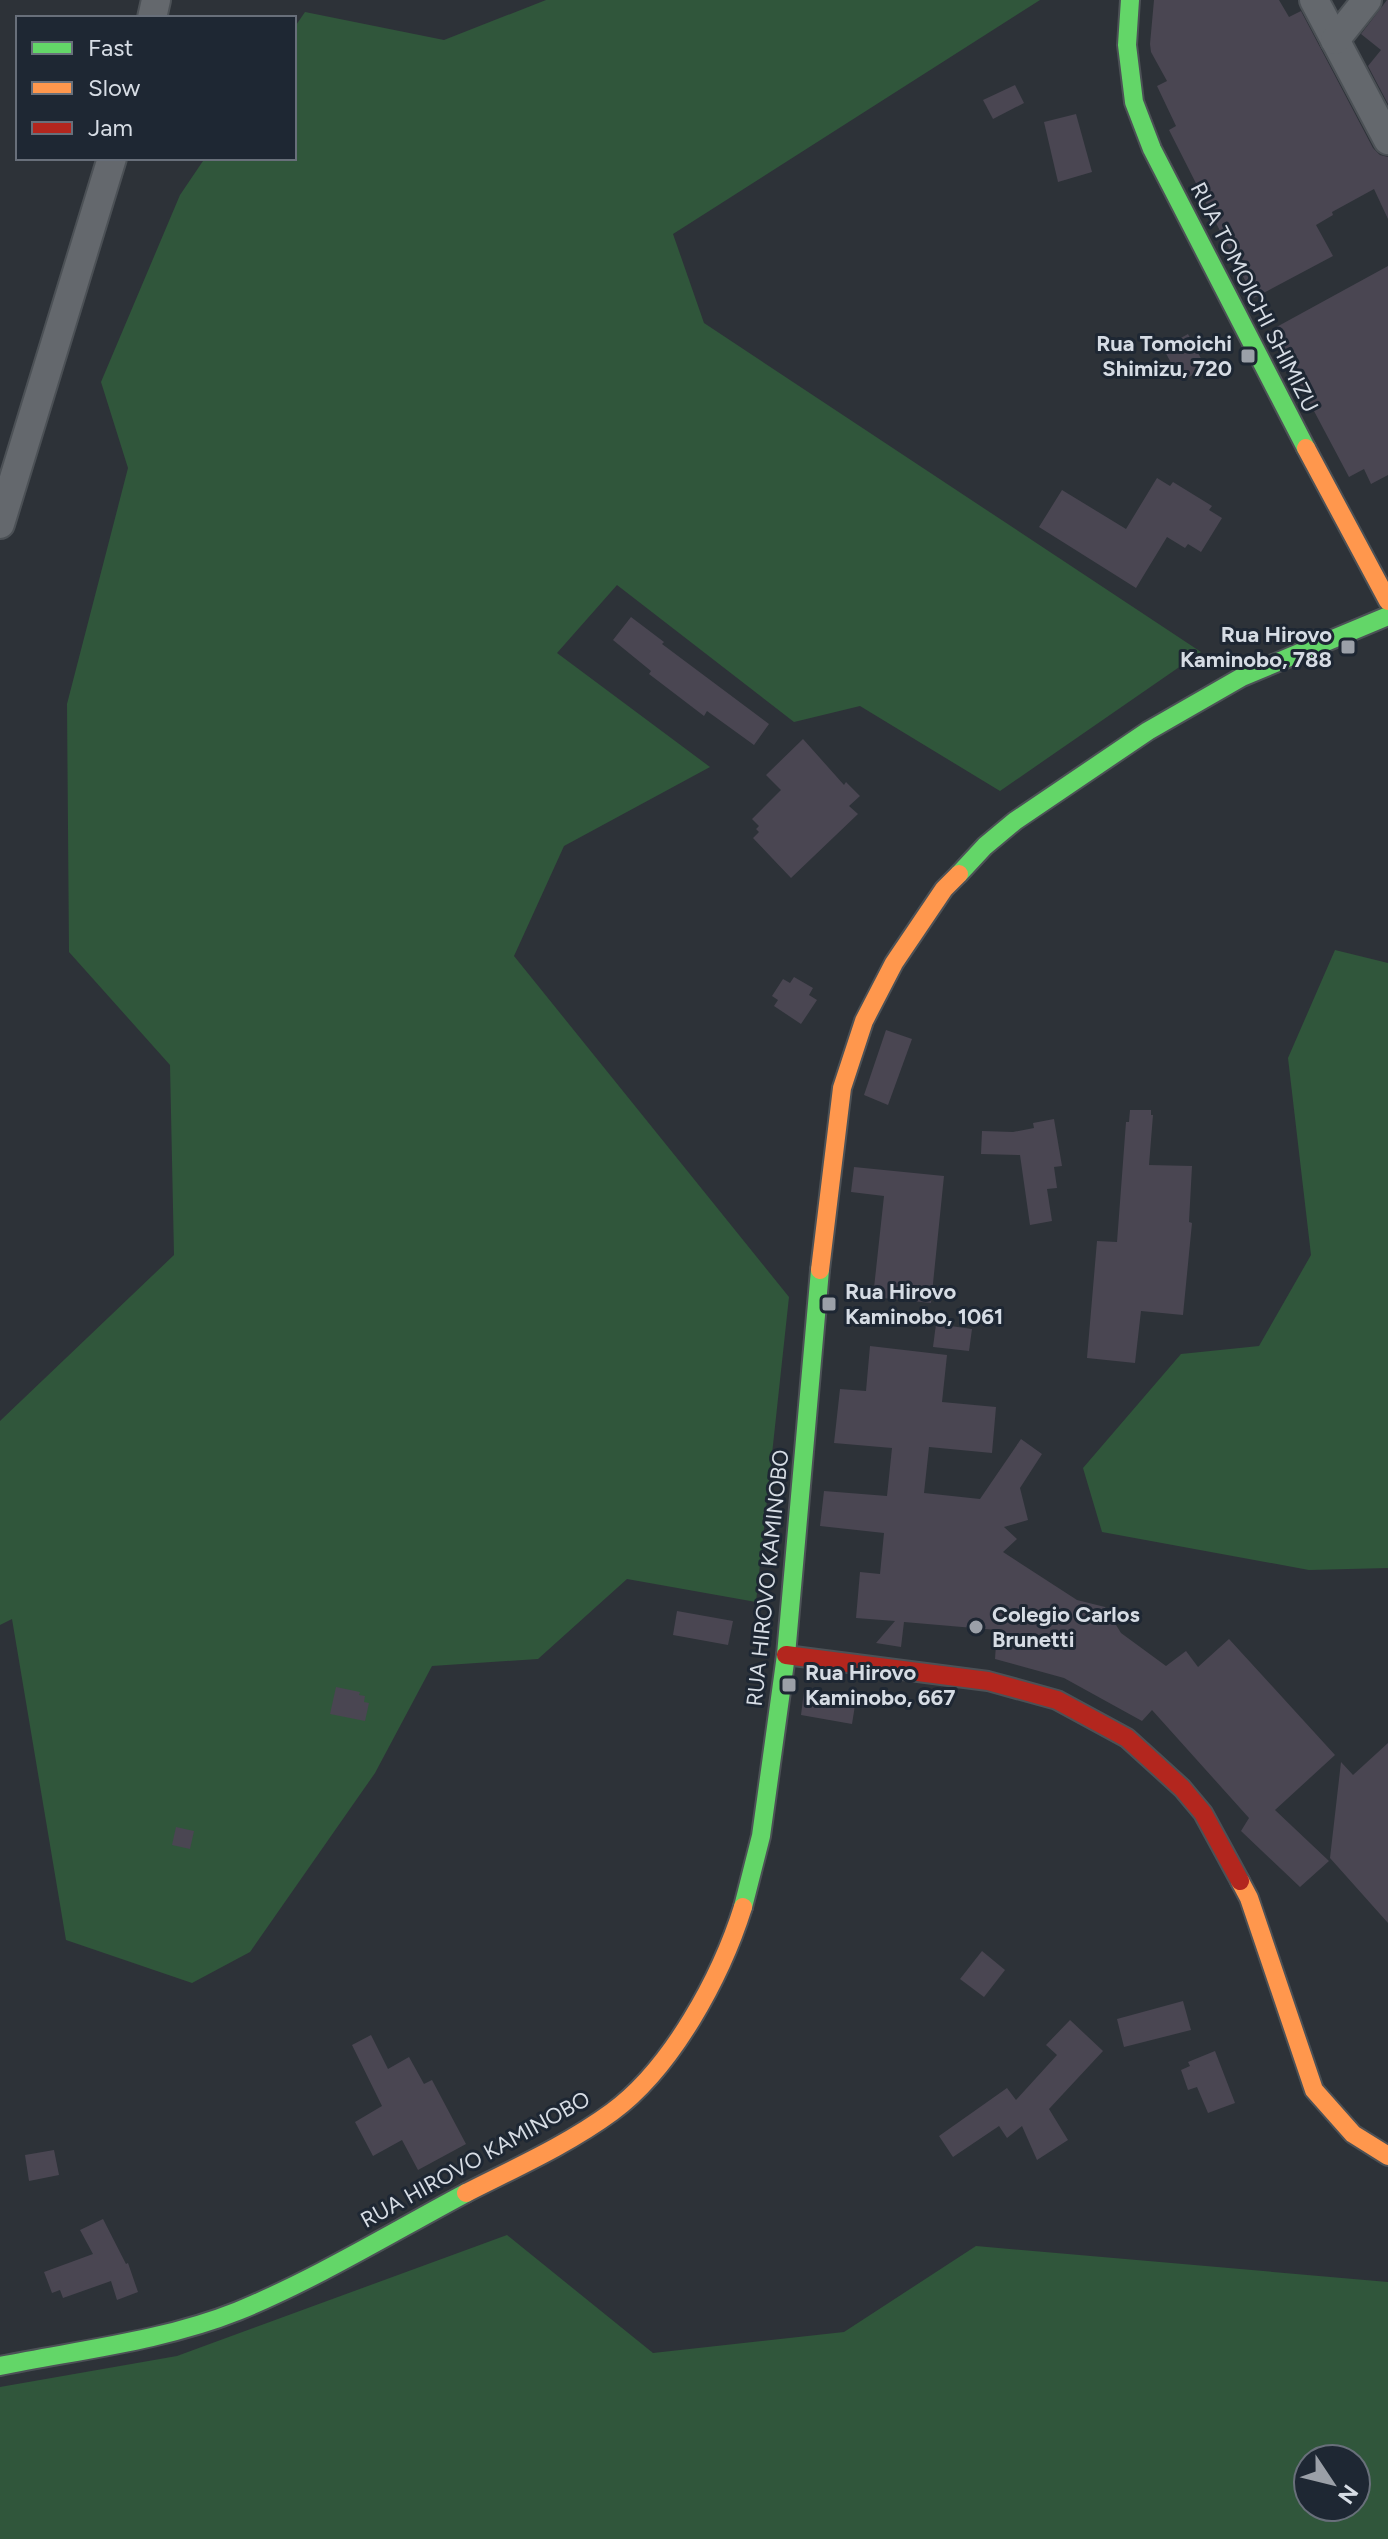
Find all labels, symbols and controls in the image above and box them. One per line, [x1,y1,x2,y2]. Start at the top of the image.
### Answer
legend [16,16,296,160]
text: Fast [88,33,133,62]
text: Slow [88,73,141,102]
text: Jam [88,113,133,142]
street label: RUA TOMOICHI SHIMIZU [1185,178,1324,417]
place label: Rua Tomoichi Shimizu, 720 [1096,330,1232,382]
marker: Rua Tomoichi Shimizu, 720 [1239,347,1257,365]
place label: Rua Hirovo Kaminobo, 788 [1180,621,1332,673]
marker: Rua Hirovo Kaminobo, 788 [1339,638,1357,656]
place label: Rua Hirovo Kaminobo, 1061 [845,1278,1003,1330]
marker: Rua Hirovo Kaminobo, 1061 [820,1295,838,1313]
street label: RUA HIROVO KAMINOBO [741,1448,794,1708]
place label: Colegio Carlos Brunetti [992,1601,1140,1653]
marker: Colegio Carlos Brunetti [967,1618,985,1636]
place label: Rua Hirovo Kaminobo, 667 [805,1659,955,1711]
marker: Rua Hirovo Kaminobo, 667 [780,1676,798,1694]
street label: RUA HIROVO KAMINOBO [356,2085,595,2234]
north arrow [1292,2443,1372,2523]
text: N [1332,2479,1364,2509]

